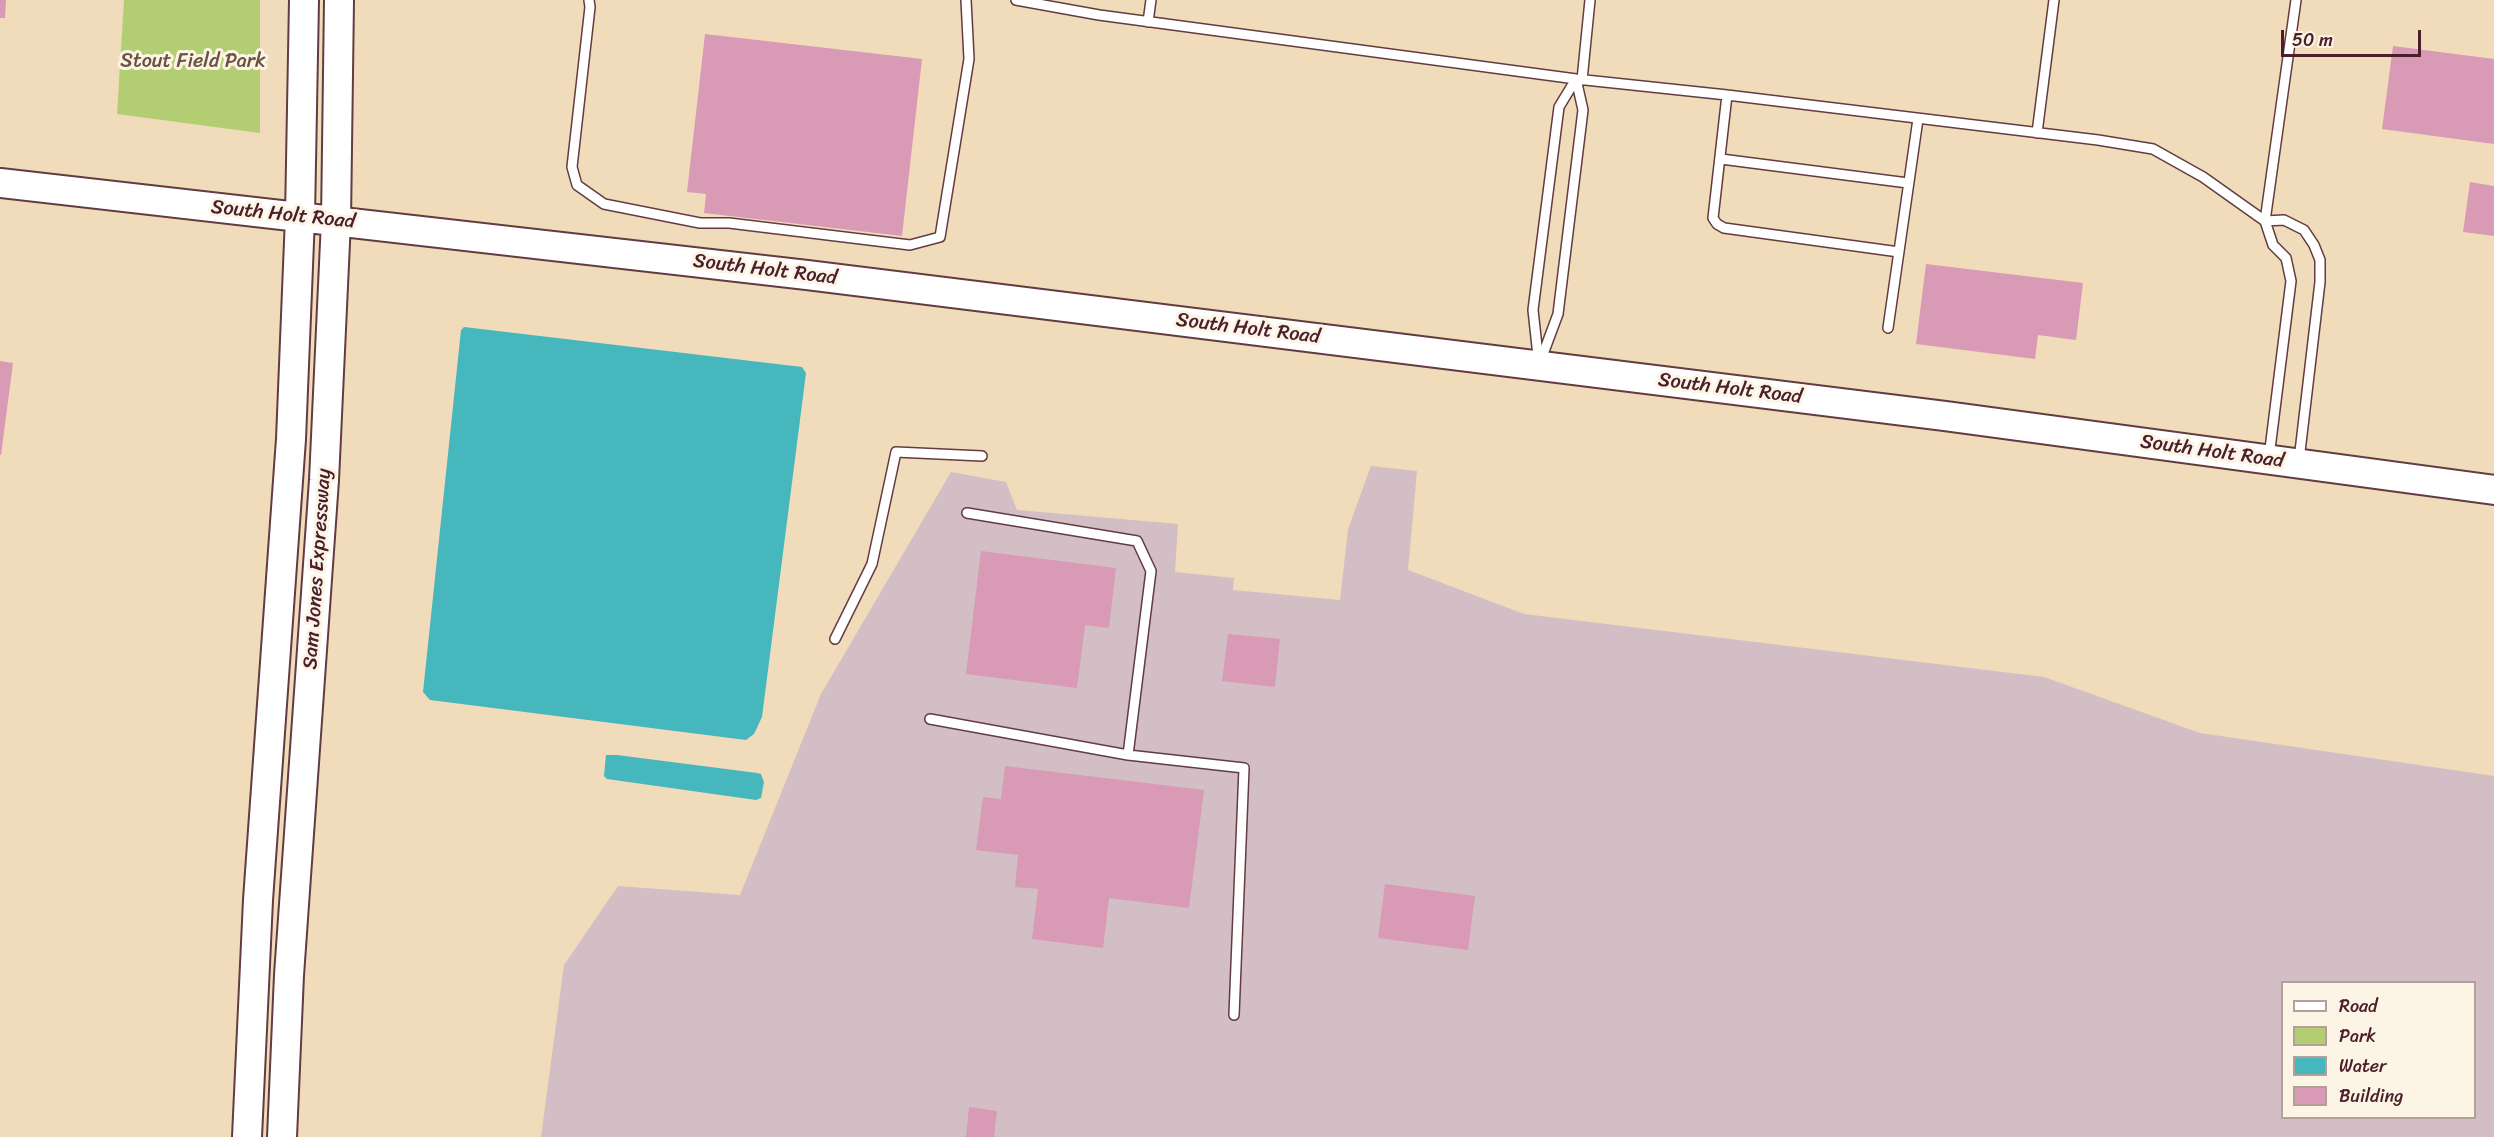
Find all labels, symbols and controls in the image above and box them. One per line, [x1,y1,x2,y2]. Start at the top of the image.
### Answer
scale bar [2284,18,2424,56]
text: 50 m [2292,24,2333,56]
park label: Stout Field Park [120,50,266,74]
street label: South Holt Road [210,196,356,234]
street label: South Holt Road [692,249,838,291]
street label: South Holt Road [1175,308,1321,350]
street label: South Holt Road [1657,368,1803,410]
street label: South Holt Road [2139,430,2285,474]
street label: Sam Jones Expressway [299,468,337,670]
legend [2281,981,2476,1119]
text: Road [2339,990,2378,1022]
text: Park [2339,1020,2376,1052]
text: Water [2339,1050,2386,1082]
text: Building [2339,1080,2403,1112]

